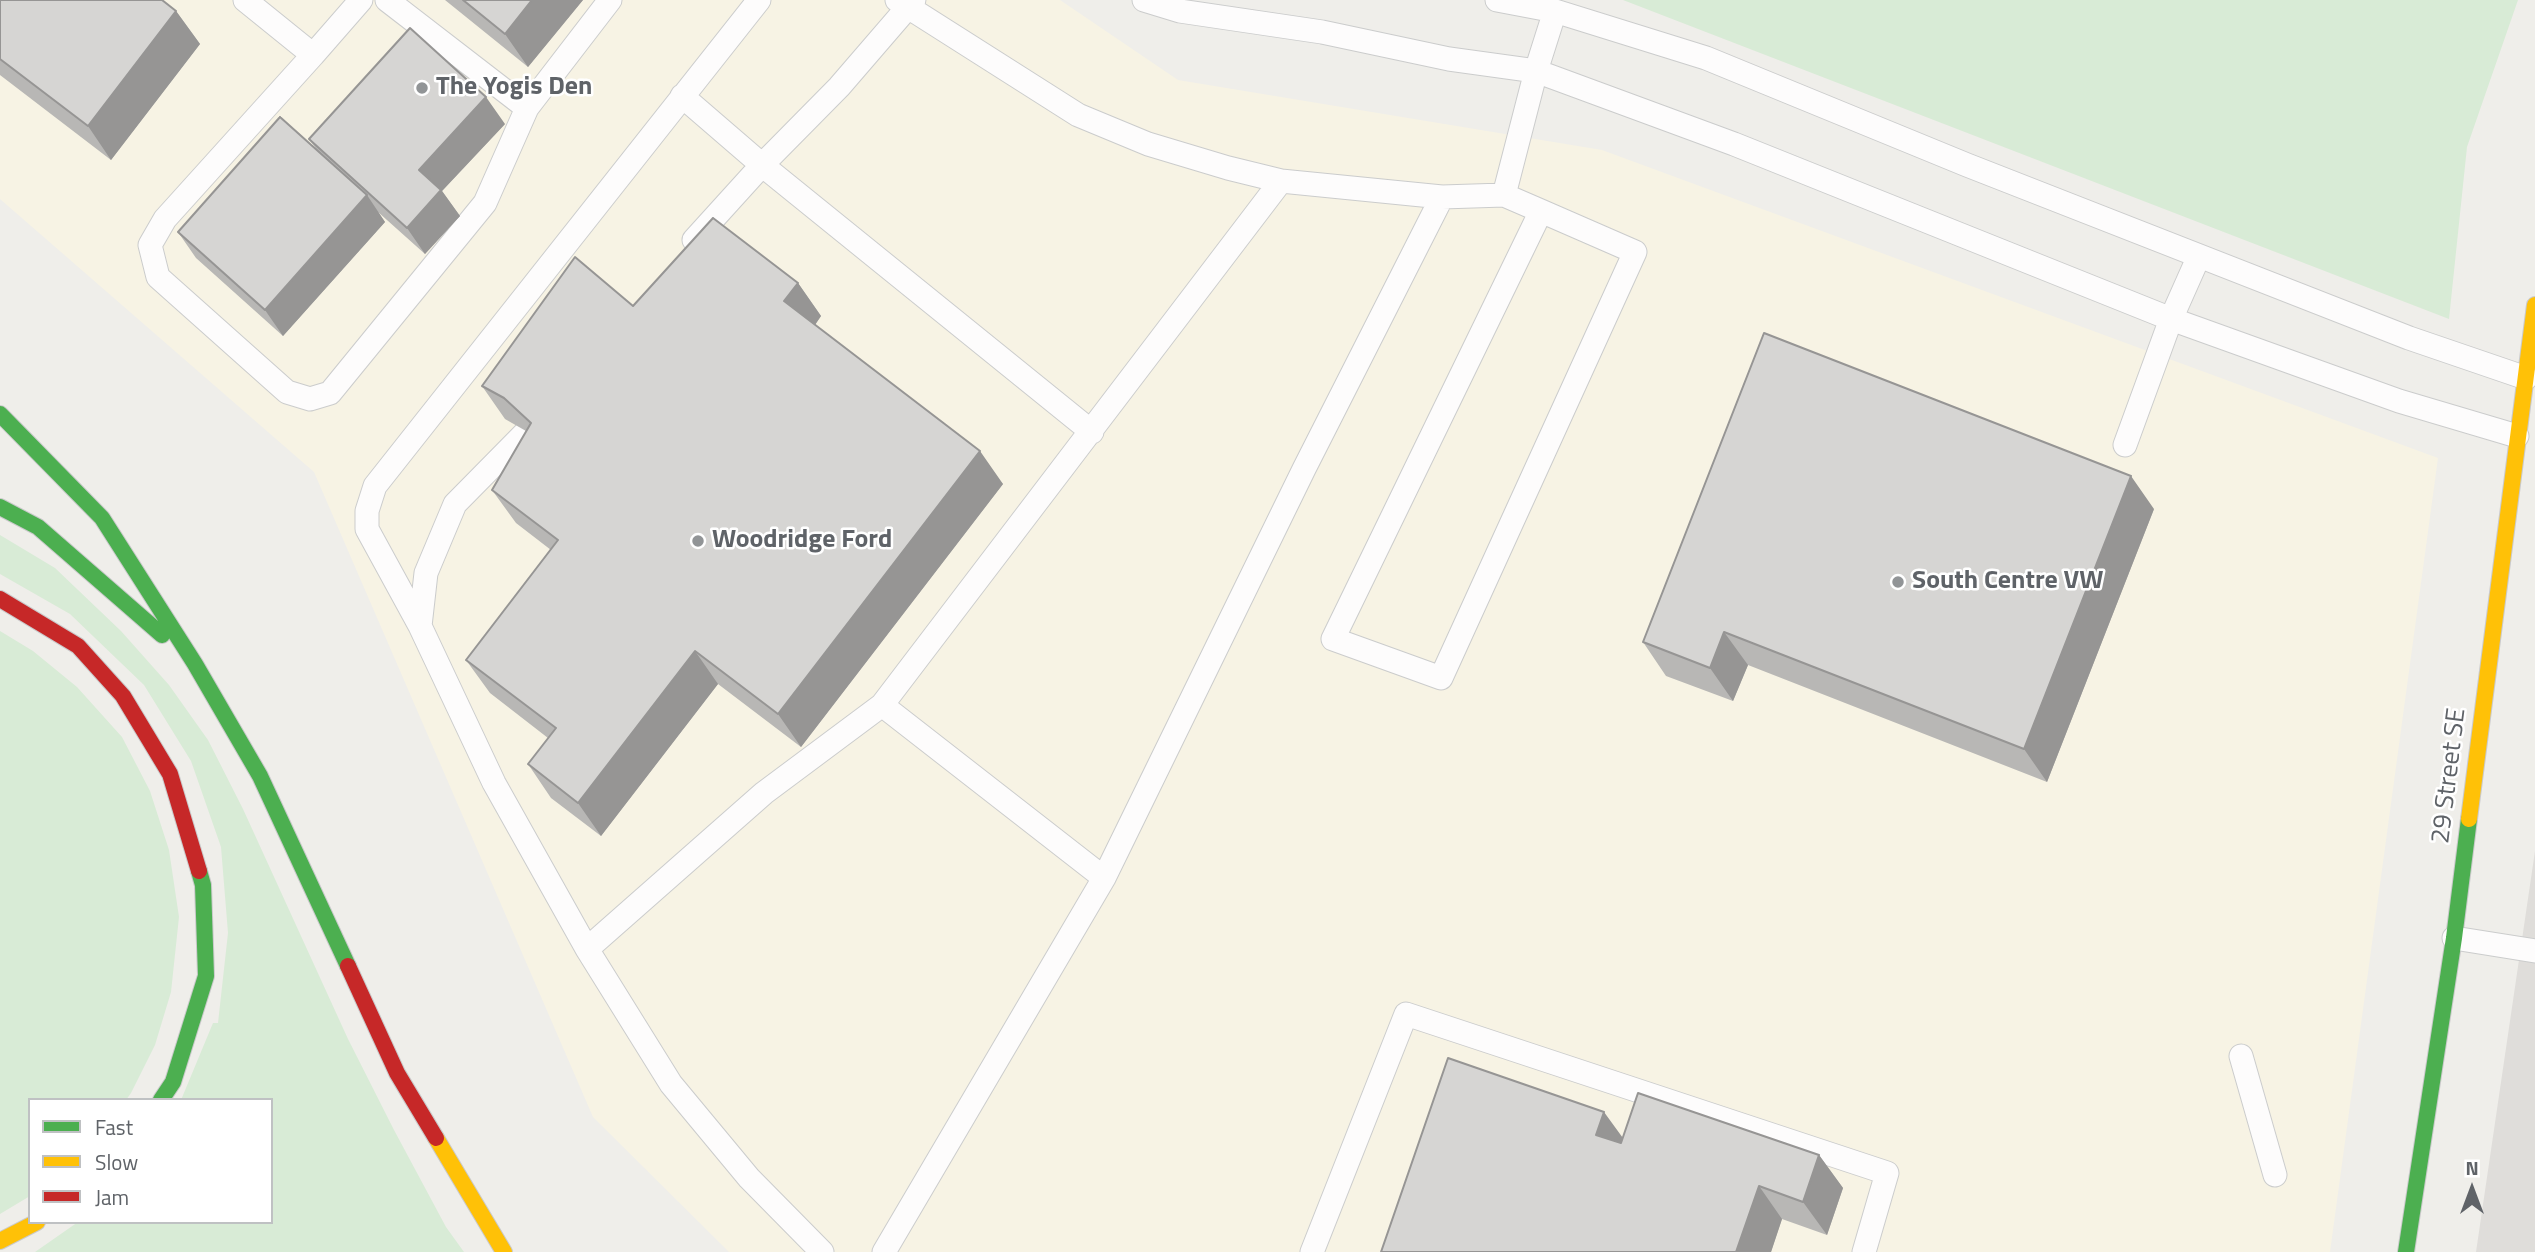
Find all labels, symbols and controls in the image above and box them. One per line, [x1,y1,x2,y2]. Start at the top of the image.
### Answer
place label: The Yogis Den [436,72,592,104]
marker: The Yogis Den [414,80,430,96]
place label: Woodridge Ford [712,525,892,557]
marker: Woodridge Ford [690,533,706,549]
place label: South Centre VW [1912,566,2103,598]
marker: South Centre VW [1890,574,1906,590]
street label: 29 Street SE [2426,707,2474,845]
legend [28,1098,273,1224]
text: Fast [95,1111,133,1143]
text: Slow [95,1146,138,1178]
text: N [2465,1153,2479,1182]
north arrow [2437,1154,2507,1224]
text: Jam [95,1181,129,1213]

